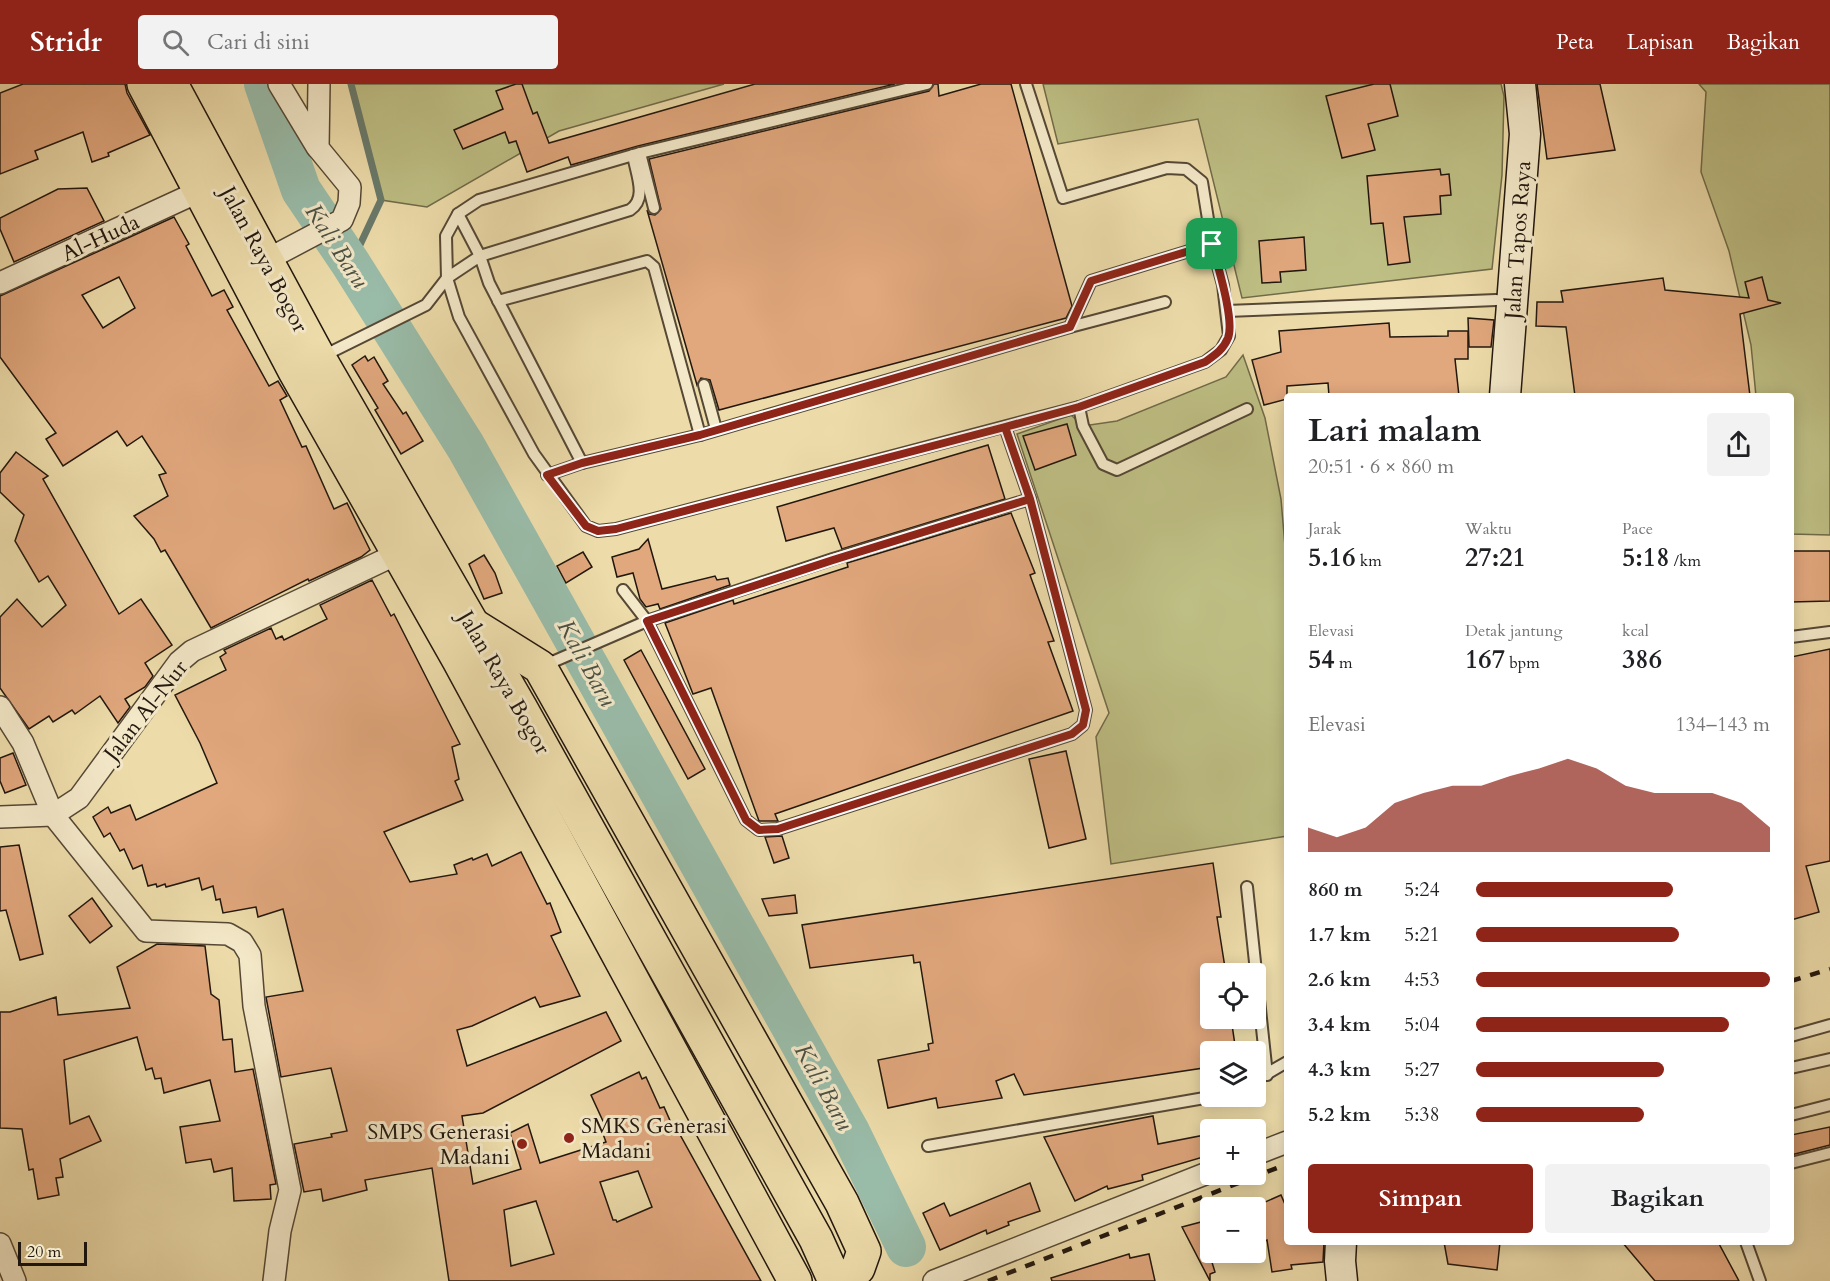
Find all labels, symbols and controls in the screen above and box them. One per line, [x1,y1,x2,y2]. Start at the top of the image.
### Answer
search box [138,15,558,69]
text: Stridr [30,23,102,61]
icon: search [159,26,192,59]
text: Cari di sini [207,27,310,57]
text: Peta [1556,28,1594,57]
text: Lapisan [1627,28,1694,57]
text: Bagikan [1727,28,1800,57]
street label: Jalan Tapos Raya [1497,159,1539,323]
street label: Jalan Raya Bogor [212,179,316,339]
water label: Kali Baru [297,197,376,295]
street label: Al-Huda [57,207,145,269]
pin [1186,218,1237,269]
icon: arrive [1195,227,1228,260]
text: Lari malam [1308,408,1481,453]
button: share [1707,413,1770,476]
text: 20:51 · 6 × 860 m [1308,453,1454,480]
text: Jarak [1308,518,1342,540]
text: Waktu [1465,518,1512,540]
text: Pace [1622,518,1653,540]
text: 5.16 [1308,540,1356,575]
text: 27:21 [1465,540,1526,575]
text: 5:18 [1622,540,1670,575]
text: km [1356,550,1382,572]
text: /km [1670,550,1701,572]
street label: Jalan Raya Bogor [449,603,558,761]
water label: Kali Baru [549,614,624,713]
text: Elevasi [1308,620,1354,642]
text: Detak jantung [1465,620,1563,642]
text: kcal [1622,620,1649,642]
text: 54 [1308,642,1335,677]
text: 167 [1465,642,1505,677]
text: 386 [1622,642,1662,677]
text: m [1335,652,1352,674]
text: bpm [1505,652,1540,674]
street label: Jalan Al-Nur [95,653,195,770]
text: Elevasi [1308,711,1366,738]
text: 134–143 m [1675,711,1770,738]
text: 860 m [1308,876,1363,903]
text: 5:24 [1404,876,1440,903]
text: 1.7 km [1308,921,1371,948]
text: 5:21 [1404,921,1440,948]
map controls [1200,963,1266,1263]
button: locate [1200,963,1266,1029]
text: 2.6 km [1308,966,1371,993]
text: 4:53 [1404,966,1440,993]
text: 3.4 km [1308,1011,1371,1038]
text: 5:04 [1404,1011,1440,1038]
water label: Kali Baru [786,1038,861,1137]
button: layers [1200,1041,1266,1107]
text: 4.3 km [1308,1056,1371,1083]
text: 5:27 [1404,1056,1440,1083]
text: 5.2 km [1308,1101,1371,1128]
text: 5:38 [1404,1101,1440,1128]
place label: SMKS Generasi Madani [581,1111,727,1166]
place label: SMPS Generasi Madani [367,1117,510,1172]
button: + [1200,1119,1266,1185]
marker: SMKS Generasi Madani [562,1131,576,1145]
marker: SMPS Generasi Madani [515,1137,529,1151]
button: Simpan [1308,1164,1533,1233]
button: Bagikan [1545,1164,1770,1233]
button: − [1200,1197,1266,1263]
scale bar [18,1239,87,1266]
text: 20 m [27,1241,61,1263]

